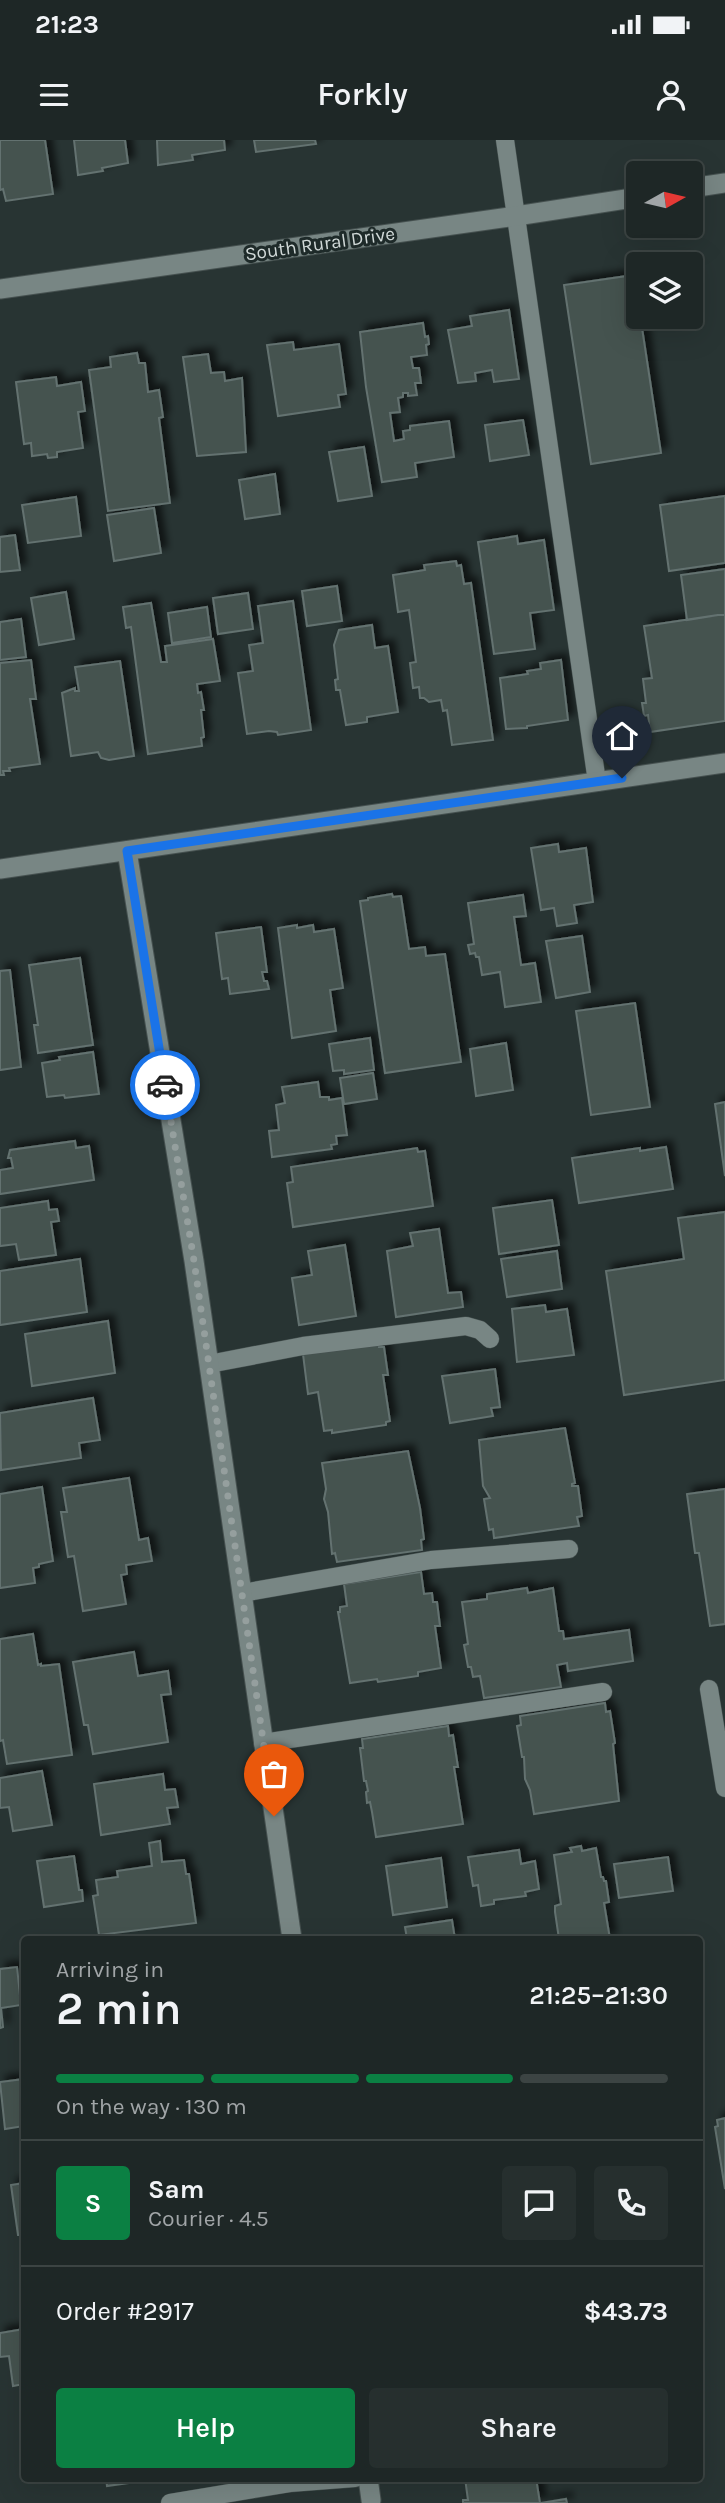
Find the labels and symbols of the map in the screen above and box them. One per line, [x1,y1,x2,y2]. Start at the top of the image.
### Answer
north arrow [626,161,704,238]
street label: South Rural Drive [244,223,396,265]
pin [592,706,652,778]
courier [130,1050,200,1120]
pin [244,1744,304,1816]

